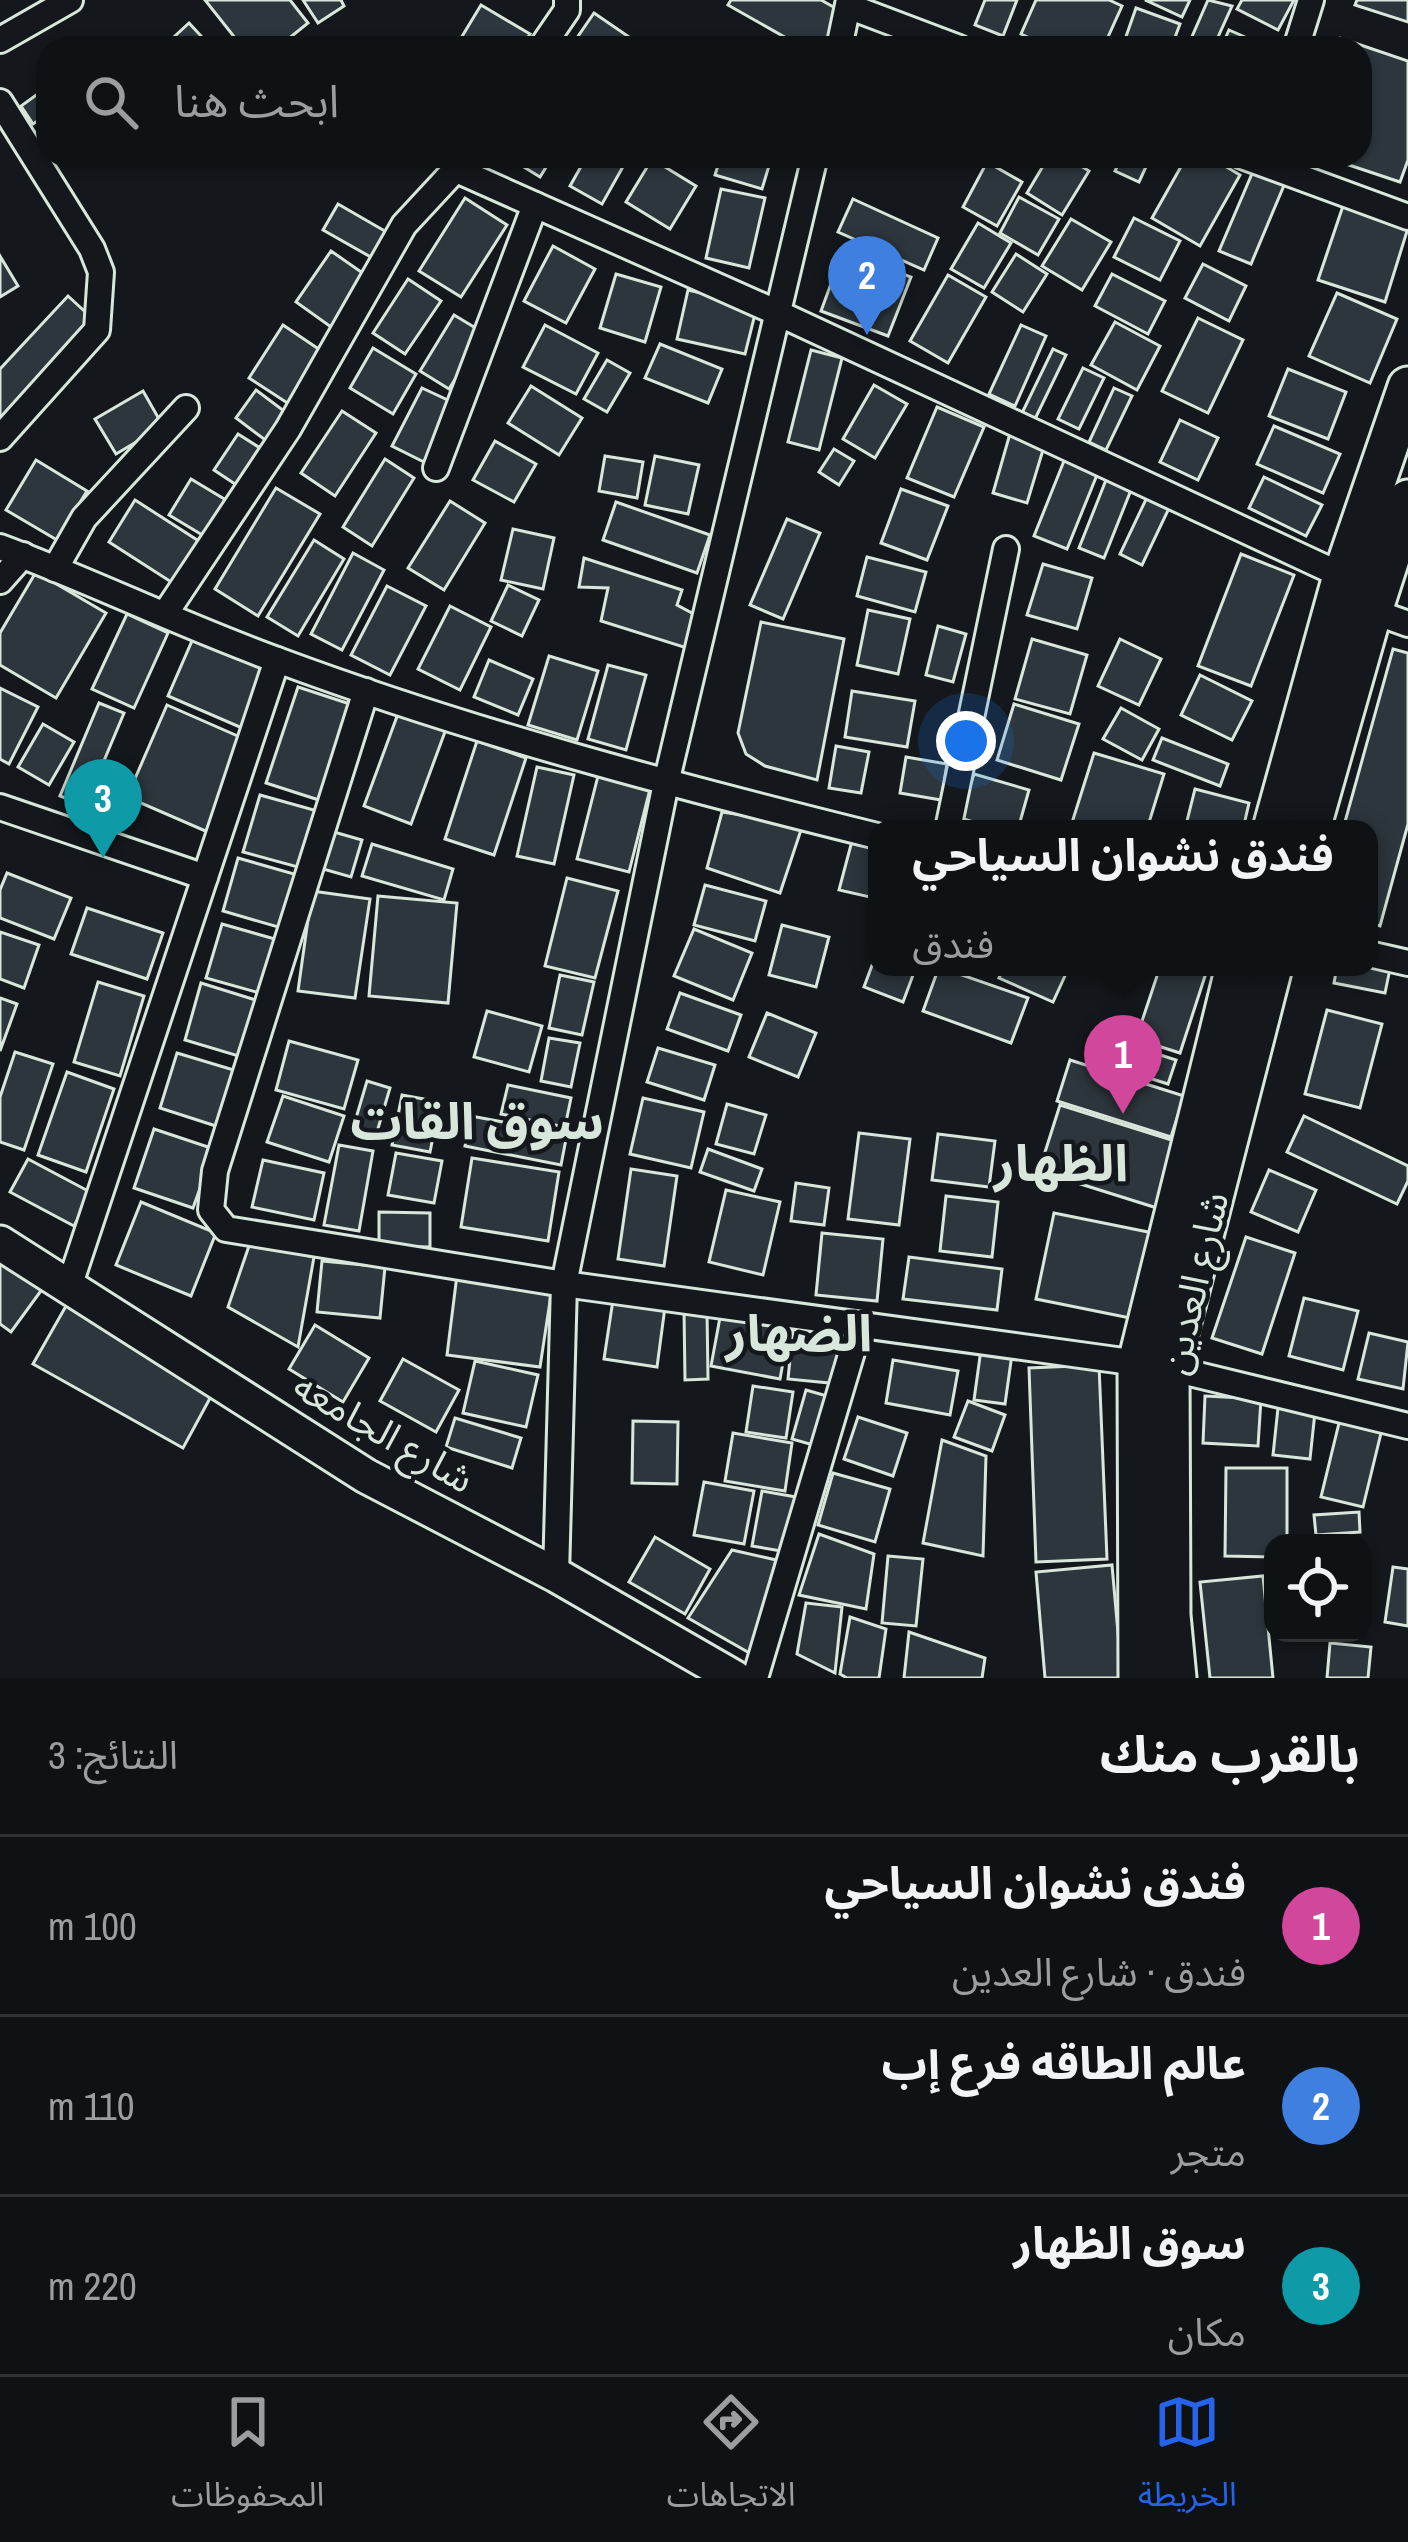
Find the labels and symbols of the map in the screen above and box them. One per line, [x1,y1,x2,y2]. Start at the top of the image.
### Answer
pin: 2 [828,236,906,335]
your location [936,711,996,771]
pin: 3 [64,759,142,858]
pin: 1 [1084,1015,1162,1114]
district label: سوق القات [350,1086,604,1155]
district label: الظهار [992,1128,1128,1197]
street label: شارع العدين [1148,1187,1243,1380]
district label: الضهار [724,1298,872,1367]
street label: شارع الجامعه [283,1359,484,1507]

